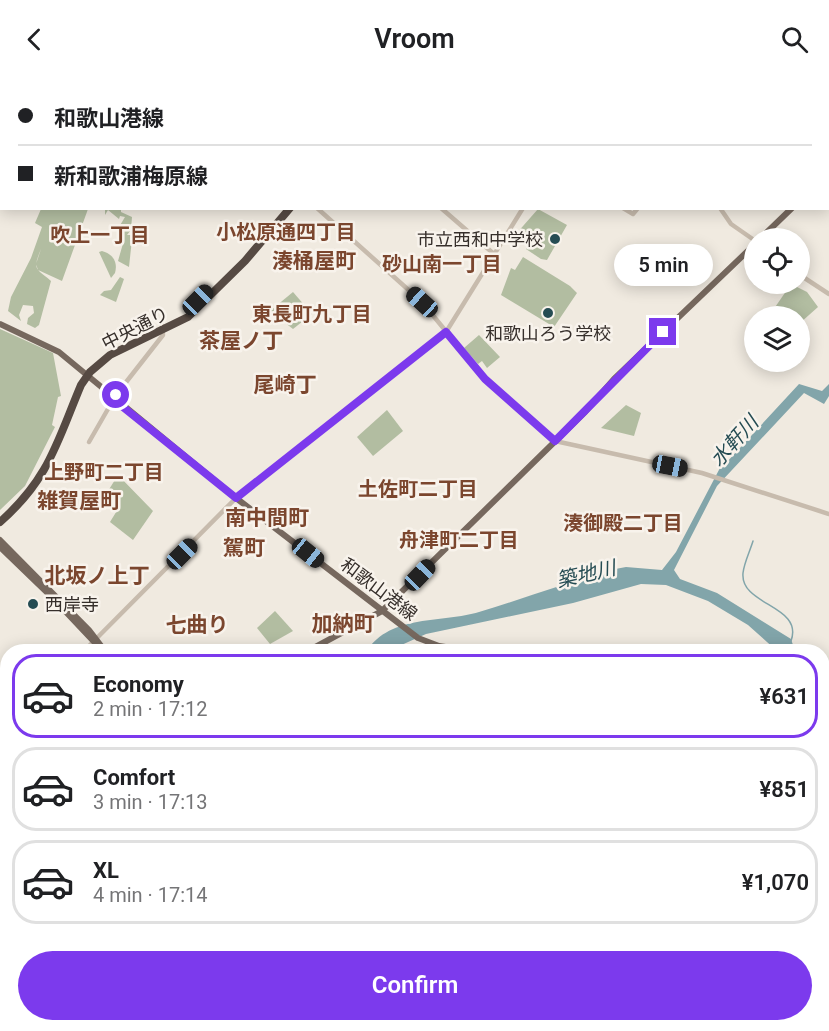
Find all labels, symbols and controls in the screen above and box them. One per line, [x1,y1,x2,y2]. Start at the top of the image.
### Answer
icon: back [18,23,51,56]
text: Vroom [374,23,455,55]
icon: search [778,23,811,56]
text: 和歌山港線 [54,106,164,131]
text: 新和歌浦梅原線 [54,164,208,189]
district label: 小松原通四丁目 [216,220,356,244]
district label: 吹上一丁目 [50,223,150,247]
map controls [744,228,810,372]
button: locate [744,228,810,294]
place label: 市立西和中学校 [417,229,543,250]
marker: 市立西和中学校 [548,232,562,246]
callout: 5 min [614,245,712,287]
district label: 湊桶屋町 [272,249,356,273]
district label: 砂山南一丁目 [382,252,502,276]
text: 5 min [638,253,689,277]
car [179,281,217,319]
car [403,283,441,321]
street label: 中央通り [98,302,172,354]
district label: 東長町九丁目 [252,302,372,326]
marker: 和歌山ろう学校 [541,306,555,320]
button: layers [744,306,810,372]
route end [649,318,676,345]
place label: 和歌山ろう学校 [485,323,611,344]
district label: 茶屋ノ丁 [199,329,283,353]
district label: 尾崎丁 [254,373,317,397]
route start [102,381,129,408]
water label: 水軒川 [705,409,764,471]
car [651,454,689,478]
district label: 上野町二丁目 [44,460,164,484]
district label: 土佐町二丁目 [358,477,478,501]
district label: 雑賀屋町 [37,489,121,513]
district label: 南中間町 [225,506,309,530]
district label: 湊御殿二丁目 [563,511,683,535]
district label: 舟津町二丁目 [399,528,519,552]
car [163,535,201,573]
car [288,535,328,571]
district label: 駕町 [223,536,265,560]
street label: 和歌山港線 [337,554,421,624]
water label: 築地川 [554,555,620,592]
car [401,556,439,594]
district label: 北坂ノ上丁 [45,564,150,588]
place label: 西岸寺 [45,594,99,615]
marker: 西岸寺 [26,597,40,611]
district label: 加納町 [312,612,375,636]
district label: 七曲り [166,613,229,637]
icon: car [21,669,75,723]
text: Economy [93,672,184,697]
text: ¥631 [760,684,809,709]
text: 2 min · 17:12 [93,697,208,721]
icon: car [21,762,75,816]
text: Comfort [93,765,175,790]
text: ¥851 [760,777,809,802]
text: 3 min · 17:13 [93,790,208,814]
icon: car [21,855,75,909]
text: XL [93,858,119,883]
text: ¥1,070 [742,870,809,895]
text: 4 min · 17:14 [93,883,208,907]
button: Confirm [18,951,812,1020]

